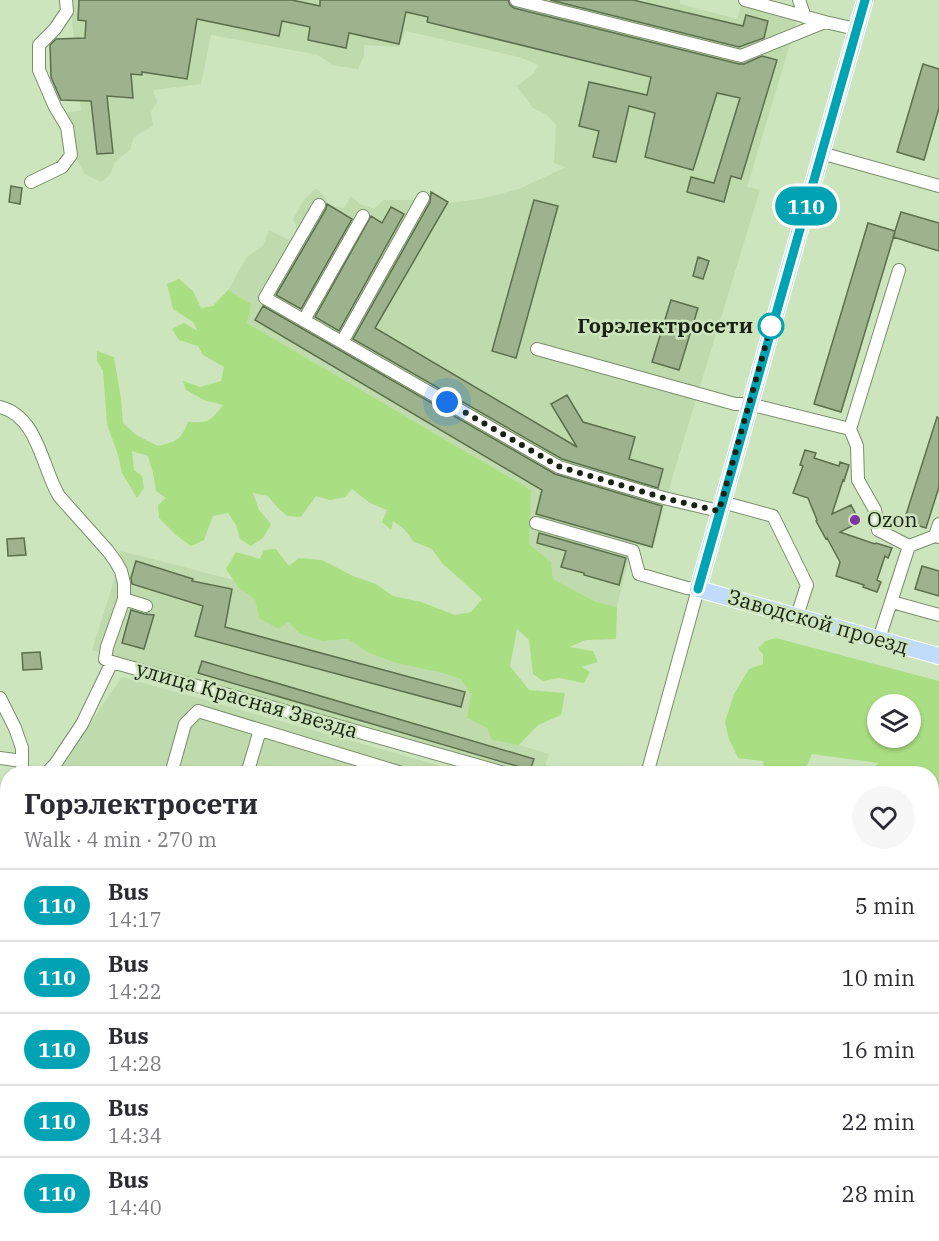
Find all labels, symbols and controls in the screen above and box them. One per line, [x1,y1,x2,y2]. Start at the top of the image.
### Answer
line badge: 110 [772,186,840,226]
text: 110 [787,192,825,220]
place label: Горэлектросети [577,311,753,339]
marker: Горэлектросети [758,313,784,339]
your location [432,387,462,417]
place label: Ozon [867,505,918,533]
marker: Ozon [848,513,862,527]
street label: Заводской проезд [725,582,912,660]
street label: улица Красная Звезда [133,654,361,744]
map controls [867,694,921,748]
button: layers [867,694,921,748]
text: Горэлектросети [24,785,258,822]
button: heart [852,786,915,849]
text: Walk · 4 min · 270 m [24,826,217,853]
text: Bus [108,877,149,906]
text: 110 [38,891,76,919]
text: 5 min [855,891,915,920]
text: 14:17 [108,906,162,933]
text: Bus [108,949,149,978]
text: 110 [38,963,76,991]
text: 10 min [842,963,915,992]
text: 14:22 [108,978,162,1005]
text: Bus [108,1021,149,1050]
text: 110 [38,1035,76,1063]
text: 16 min [842,1035,915,1064]
text: 14:28 [108,1050,162,1077]
text: Bus [108,1093,149,1122]
text: 110 [38,1107,76,1135]
text: 22 min [842,1107,915,1136]
text: 14:34 [108,1122,162,1149]
text: Bus [108,1165,149,1194]
text: 110 [38,1179,76,1207]
text: 28 min [842,1179,915,1208]
text: 14:40 [108,1194,162,1221]

